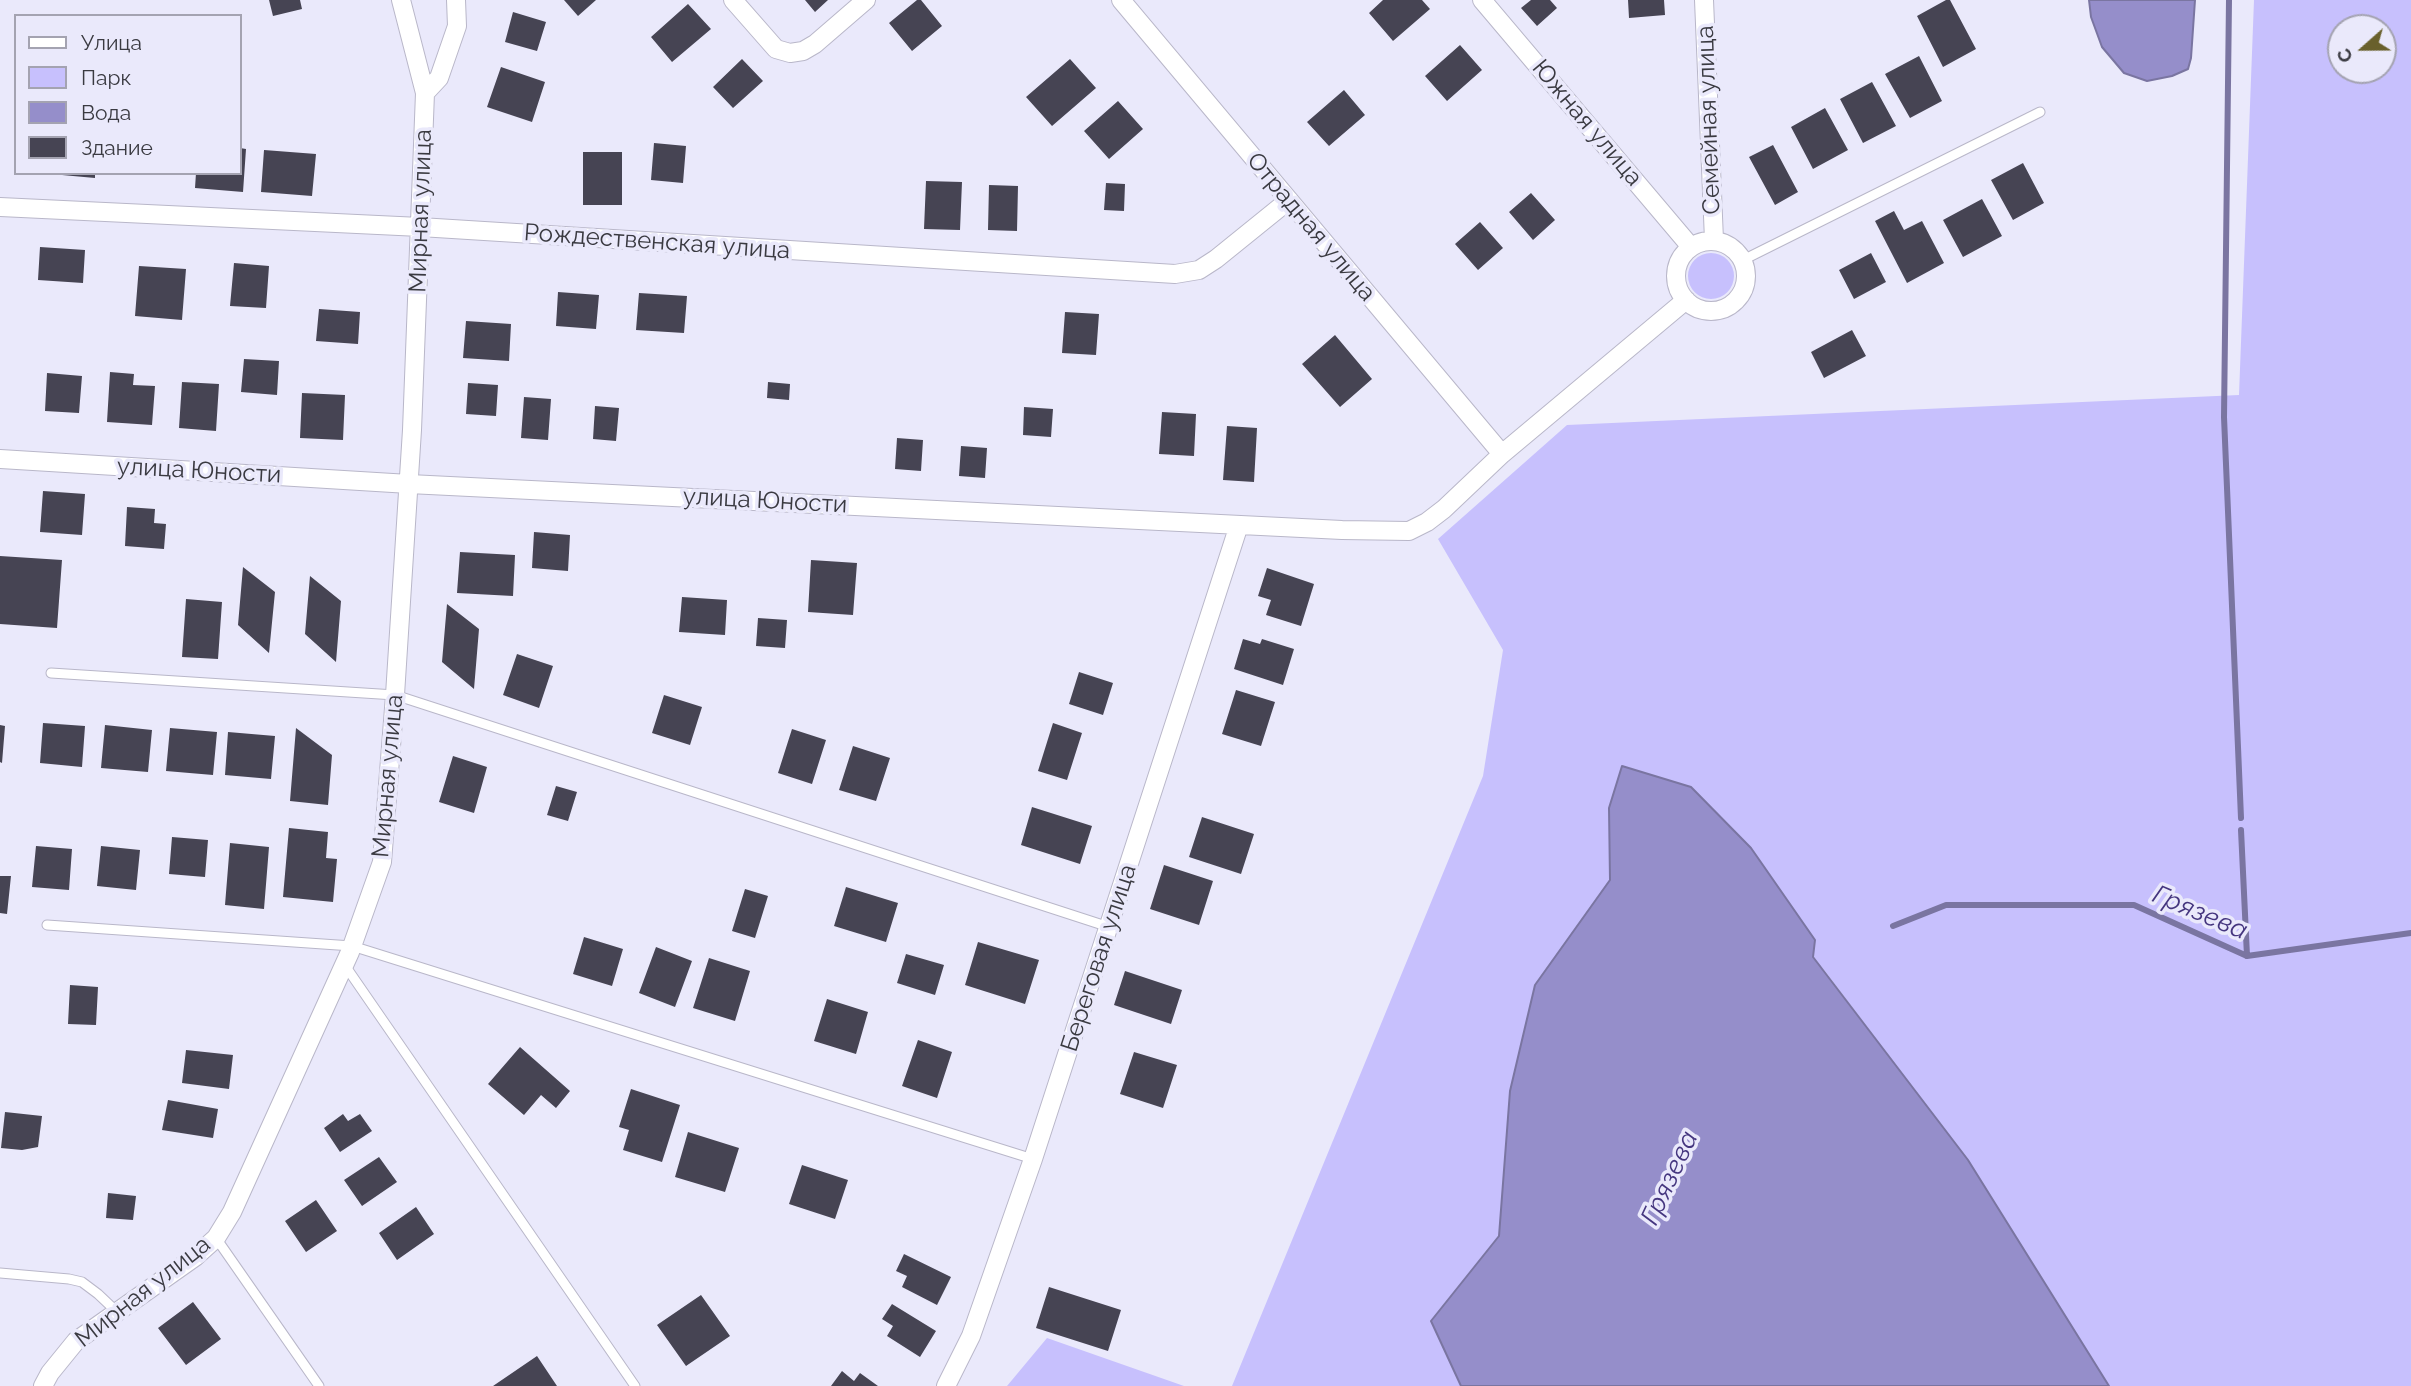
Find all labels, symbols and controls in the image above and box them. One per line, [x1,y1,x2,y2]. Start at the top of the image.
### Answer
legend [14,14,242,175]
north arrow [2327,14,2397,84]
street label: Семейная улица [1691,25,1727,215]
text: Улица [81,30,142,55]
text: С [2332,46,2357,66]
street label: Южная улица [1526,54,1648,192]
text: Парк [81,65,131,90]
text: Вода [81,100,131,125]
street label: Мирная улица [404,129,438,293]
text: Здание [81,135,153,160]
street label: Отрадная улица [1241,147,1381,307]
street label: Рождественская улица [523,218,791,266]
street label: улица Юности [116,452,282,490]
street label: улица Юности [682,482,848,520]
street label: Мирная улица [367,693,409,859]
street label: Береговая улица [1055,861,1143,1055]
water label: Грязева [2148,879,2252,947]
water label: Грязева [1635,1126,1705,1230]
street label: Мирная улица [70,1230,216,1354]

